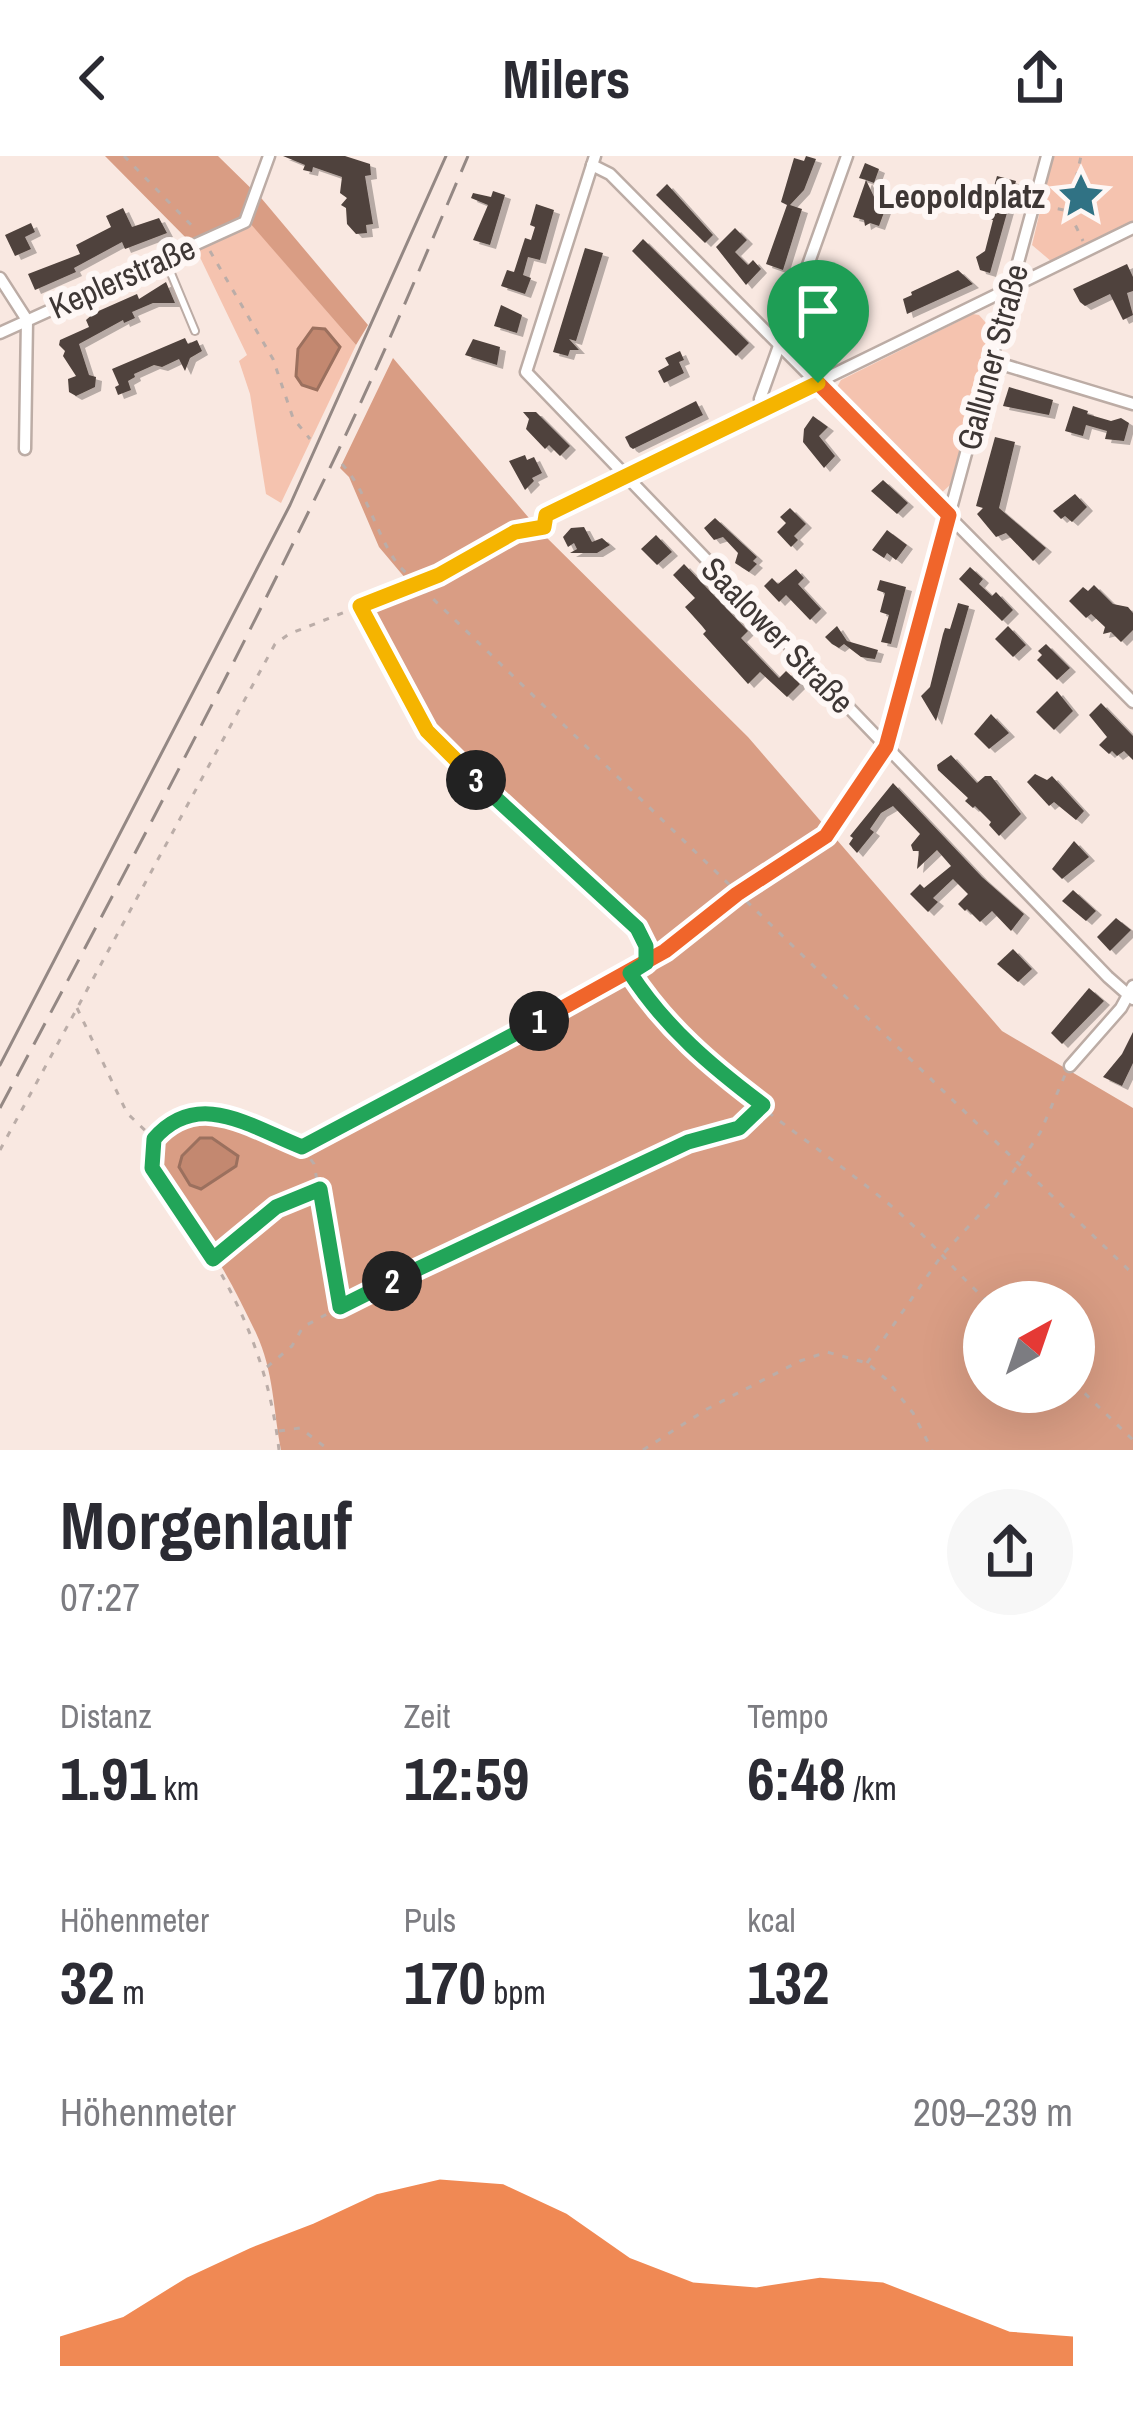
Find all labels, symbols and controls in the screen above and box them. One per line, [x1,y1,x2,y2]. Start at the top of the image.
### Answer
text: Milers [503,42,630,115]
icon: back [60,45,126,111]
icon: share [1007,45,1073,111]
place icon: Leopoldplatz [1056,171,1106,221]
place label: Leopoldplatz [878,174,1045,218]
street label: Keplerstraße [42,225,202,329]
street label: Galluner Straße [946,259,1038,455]
pin [767,260,869,383]
icon: arrive [785,278,851,344]
street label: Saalower Straße [692,547,864,723]
pin: 3 [446,750,506,810]
text: 3 [468,758,484,802]
pin: 1 [509,991,569,1051]
text: 1 [531,999,547,1043]
pin: 2 [362,1251,422,1311]
text: 2 [384,1259,400,1303]
north arrow [963,1281,1095,1413]
map controls [963,1281,1095,1413]
text: Morgenlauf [60,1481,352,1570]
button: share [947,1489,1073,1615]
text: 07:27 [60,1571,140,1623]
text: Distanz [60,1694,152,1738]
text: Zeit [404,1694,450,1738]
text: Tempo [747,1694,829,1738]
text: 1.91 [60,1738,156,1819]
text: 12:59 [404,1738,529,1819]
text: 6:48 [747,1738,846,1819]
text: km [156,1766,199,1810]
text: /km [846,1766,897,1810]
text: Höhenmeter [60,1898,209,1942]
text: Puls [404,1898,456,1942]
text: kcal [747,1898,795,1942]
text: 32 [60,1942,115,2023]
text: 170 [404,1942,486,2023]
text: 132 [747,1942,829,2023]
text: m [115,1970,145,2014]
text: bpm [486,1970,546,2014]
text: Höhenmeter [60,2086,236,2138]
text: 209–239 m [913,2086,1073,2138]

